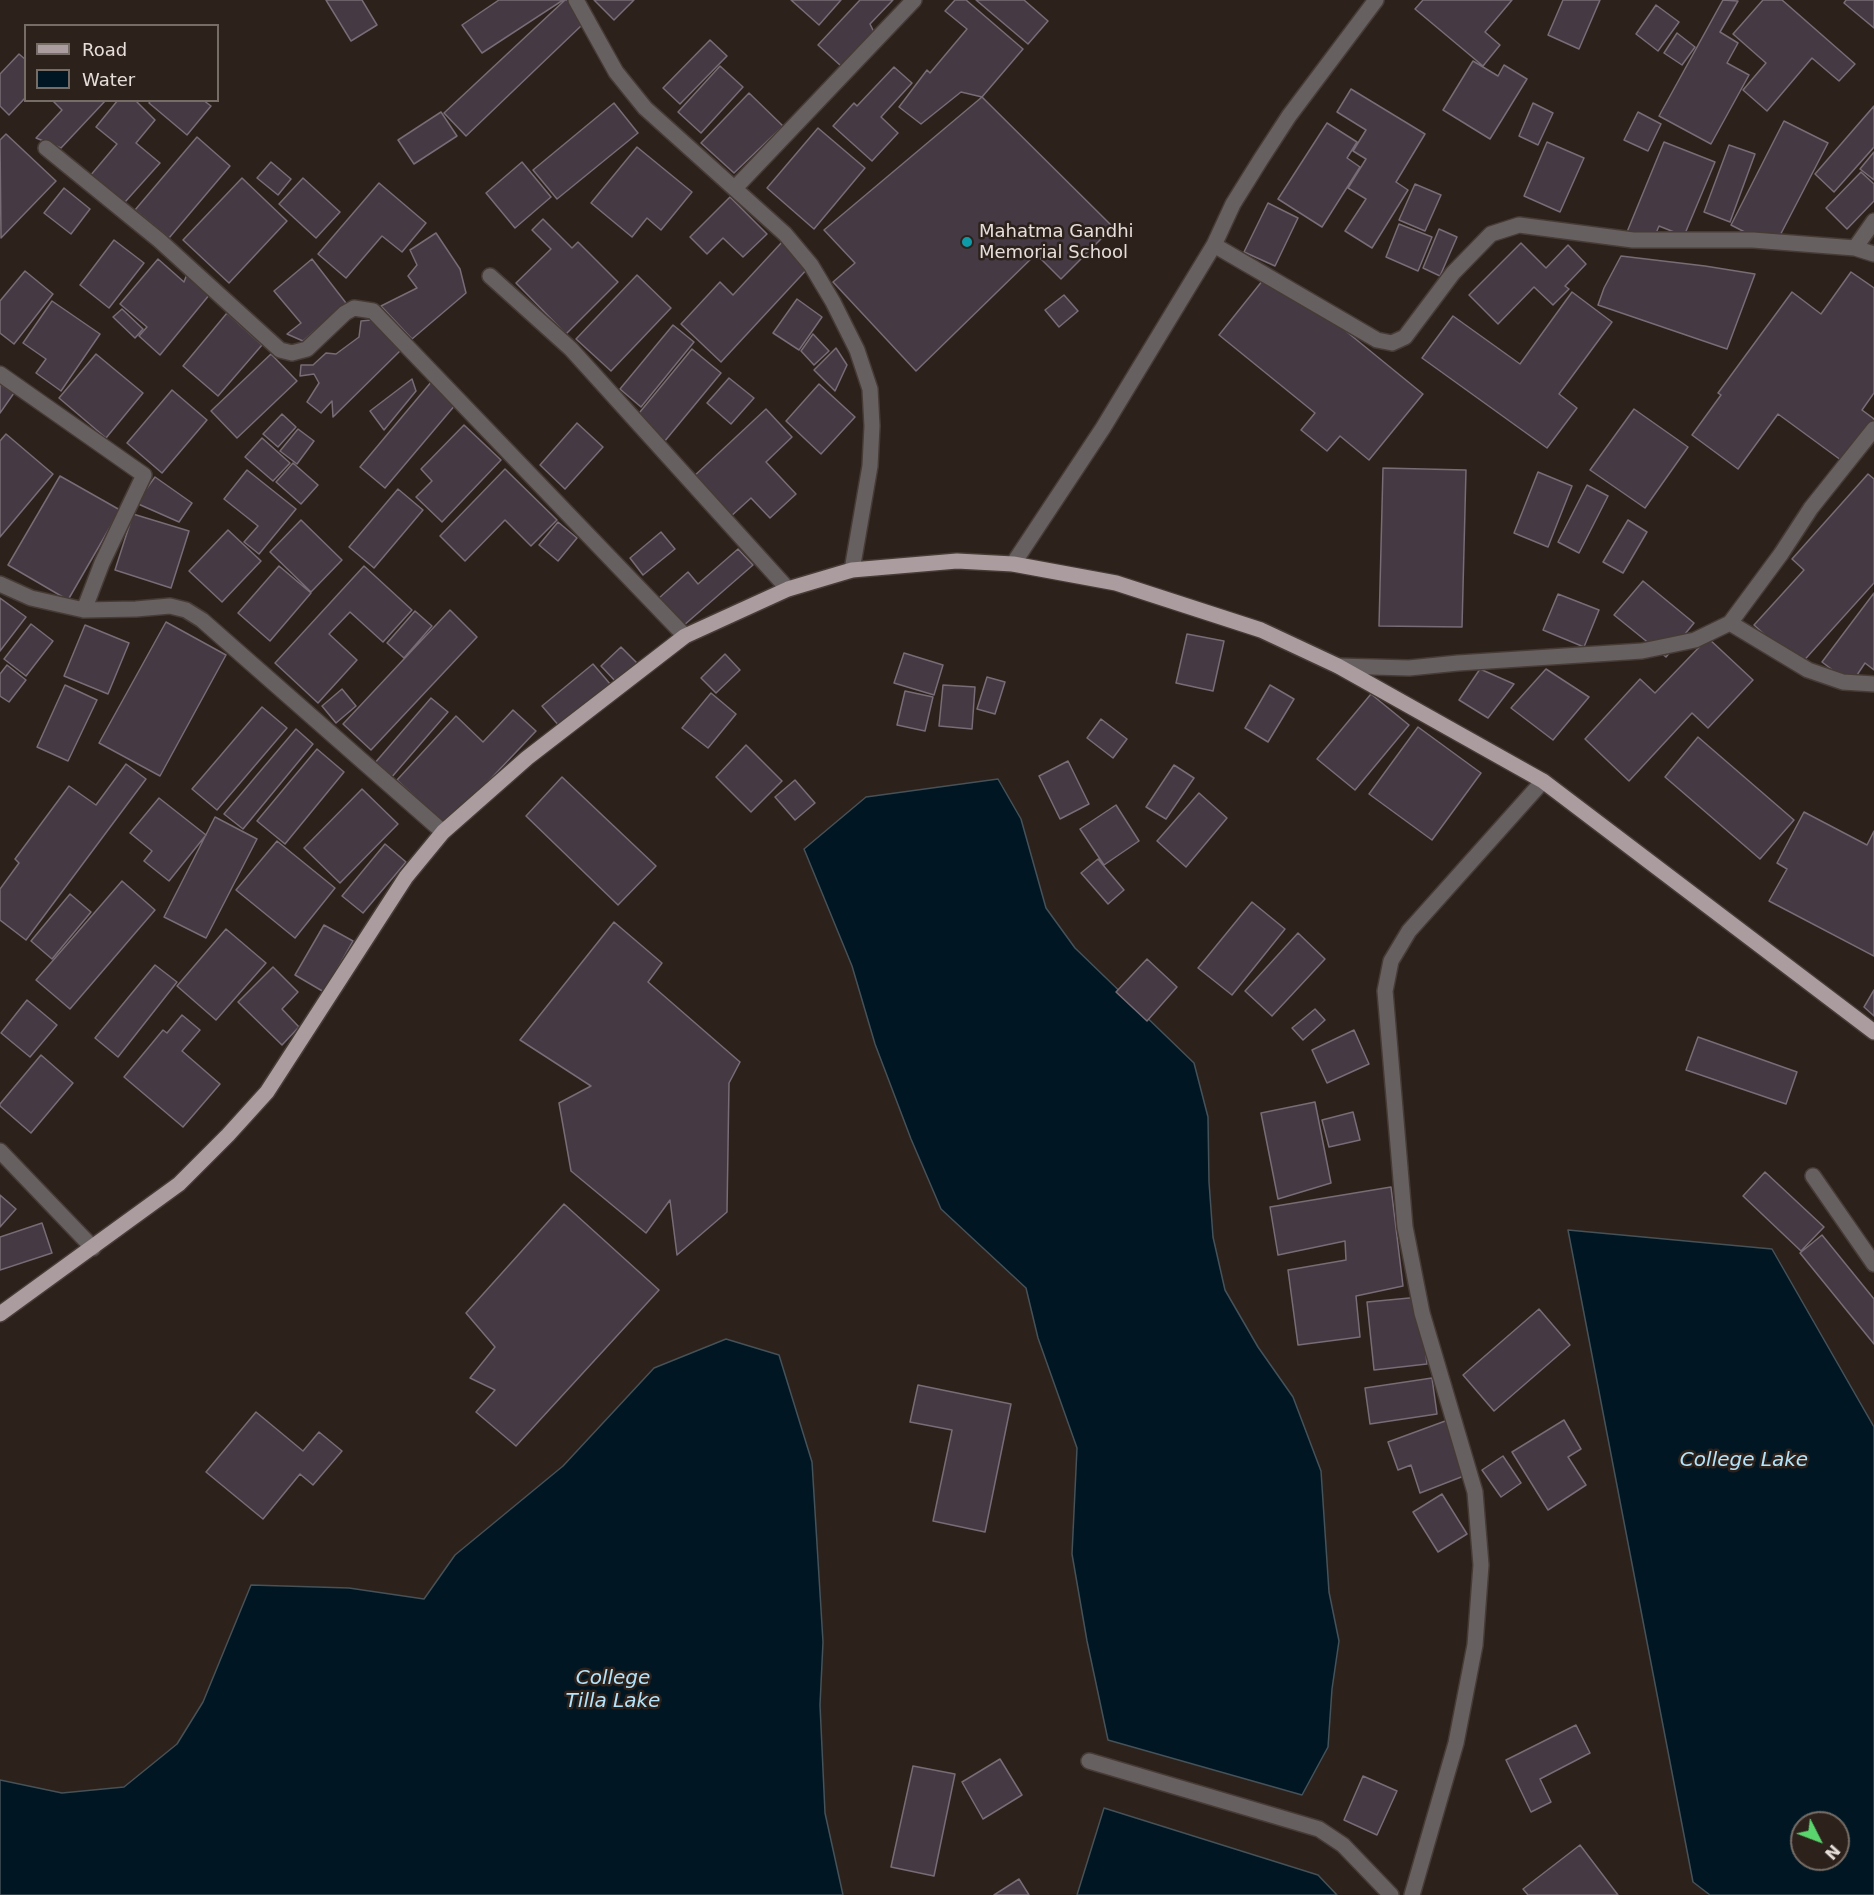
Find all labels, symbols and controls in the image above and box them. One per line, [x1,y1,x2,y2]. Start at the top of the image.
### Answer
legend [24,24,219,102]
text: Road [82,39,127,60]
text: Water [82,69,135,90]
place label: Mahatma Gandhi Memorial School [979,221,1134,264]
marker: Mahatma Gandhi Memorial School [960,235,974,249]
water label: College Lake [1680,1449,1808,1473]
water label: College Tilla Lake [566,1667,660,1714]
north arrow [1790,1811,1850,1871]
text: N [1821,1841,1844,1863]

